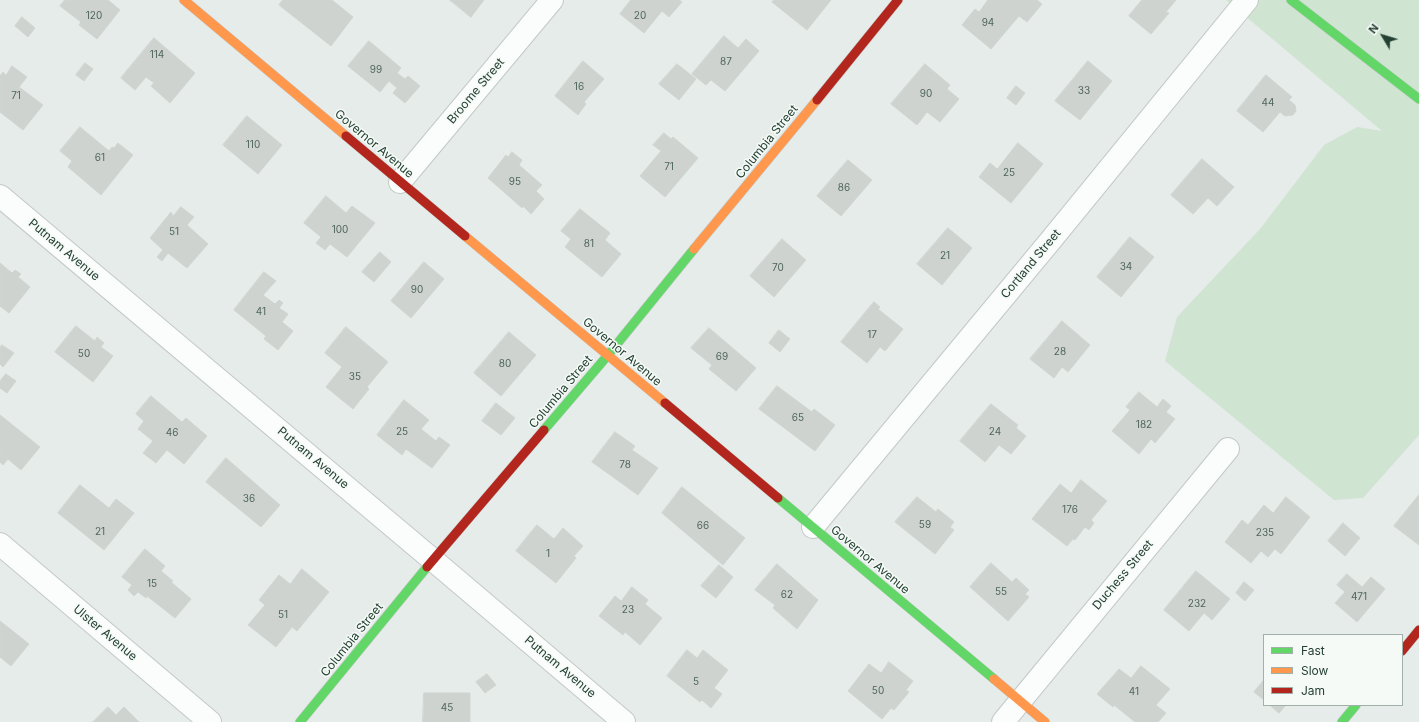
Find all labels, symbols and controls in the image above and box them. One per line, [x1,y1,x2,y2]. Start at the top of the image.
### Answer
house number: 120 [86,10,102,22]
house number: 20 [634,10,646,22]
north arrow [1363,16,1403,56]
house number: 94 [982,17,994,29]
text: N [1365,21,1382,36]
house number: 114 [150,49,164,61]
street label: Broome Street [444,55,508,127]
house number: 87 [720,56,732,68]
house number: 99 [370,64,382,76]
house number: 16 [574,81,584,93]
house number: 33 [1078,85,1090,97]
house number: 90 [920,88,932,100]
house number: 71 [11,90,21,102]
house number: 44 [1262,97,1274,109]
street label: Columbia Street [733,102,801,182]
street label: Governor Avenue [332,107,416,181]
house number: 110 [246,139,260,151]
house number: 61 [95,152,105,164]
house number: 71 [664,161,674,173]
house number: 25 [1003,167,1015,179]
house number: 95 [509,176,521,188]
house number: 86 [838,182,850,194]
street label: Putnam Avenue [25,216,103,284]
house number: 100 [332,224,348,236]
house number: 51 [169,226,179,238]
street label: Cortland Street [998,226,1064,302]
house number: 81 [584,238,594,250]
house number: 21 [940,250,950,262]
house number: 34 [1120,261,1132,273]
house number: 70 [772,262,784,274]
house number: 90 [411,284,423,296]
house number: 41 [256,306,266,318]
street label: Governor Avenue [580,315,664,389]
house number: 17 [867,329,877,341]
house number: 28 [1054,346,1066,358]
house number: 50 [78,348,90,360]
house number: 69 [716,351,728,363]
street label: Columbia Street [526,353,596,431]
house number: 80 [499,358,511,370]
house number: 35 [349,371,361,383]
house number: 65 [792,412,804,424]
house number: 182 [1136,419,1152,431]
street label: Putnam Avenue [274,424,352,492]
house number: 25 [396,426,408,438]
house number: 24 [989,426,1001,438]
house number: 46 [166,427,178,439]
house number: 78 [619,459,631,471]
house number: 36 [243,493,255,505]
house number: 176 [1062,504,1078,516]
house number: 59 [919,519,931,531]
house number: 66 [697,520,709,532]
street label: Governor Avenue [828,523,912,597]
house number: 21 [95,526,105,538]
house number: 235 [1256,527,1274,539]
street label: Duchess Street [1090,537,1156,613]
house number: 1 [546,548,550,560]
house number: 15 [147,578,157,590]
house number: 55 [995,586,1007,598]
house number: 62 [781,589,793,601]
house number: 471 [1351,591,1367,603]
house number: 232 [1188,598,1206,610]
street label: Columbia Street [318,600,386,680]
street label: Ulster Avenue [70,602,140,664]
house number: 23 [622,604,634,616]
house number: 51 [278,609,288,621]
street label: Putnam Avenue [521,633,599,701]
legend [1263,634,1403,706]
text: Fast [1301,643,1325,658]
text: Slow [1301,663,1328,678]
house number: 5 [693,676,699,688]
text: Jam [1301,683,1325,698]
house number: 50 [872,685,884,697]
house number: 41 [1129,686,1139,698]
house number: 45 [441,702,453,714]

